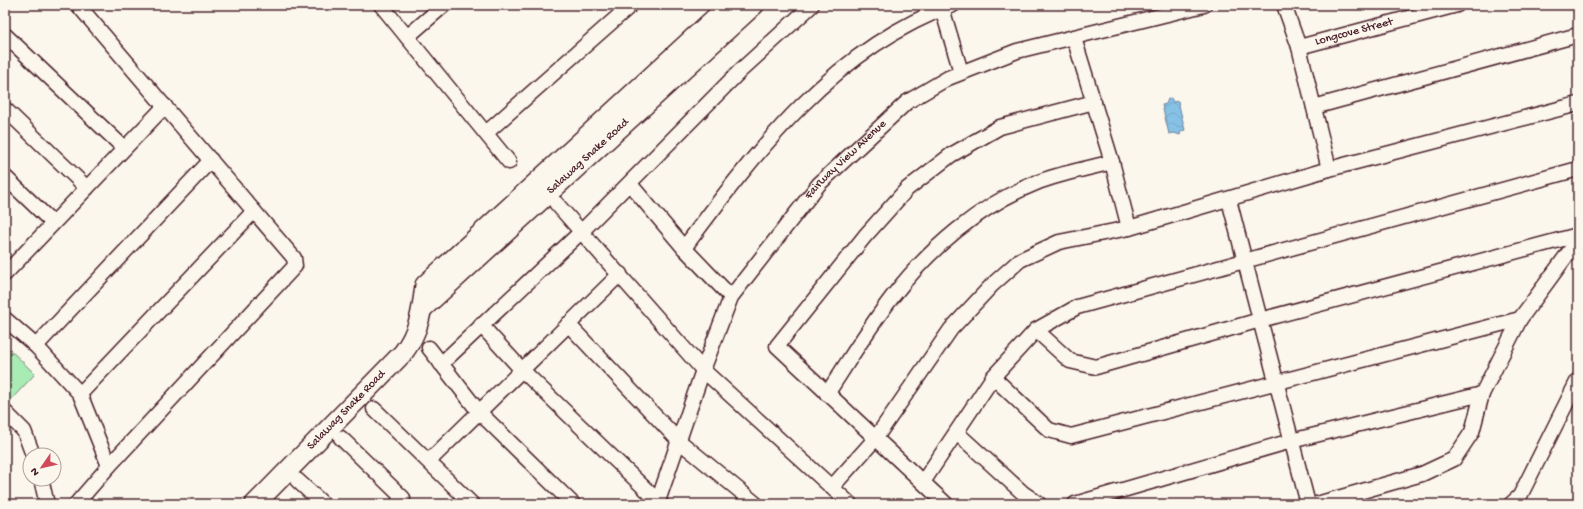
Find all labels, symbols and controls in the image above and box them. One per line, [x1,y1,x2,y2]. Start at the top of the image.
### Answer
street label: Longcove Street [1314,15,1396,49]
street label: Salawag Snake Road [544,115,633,198]
street label: Fairway View Avenue [802,117,890,203]
street label: Salawag Snake Road [305,367,389,453]
north arrow [22,447,62,487]
text: N [28,465,42,478]

